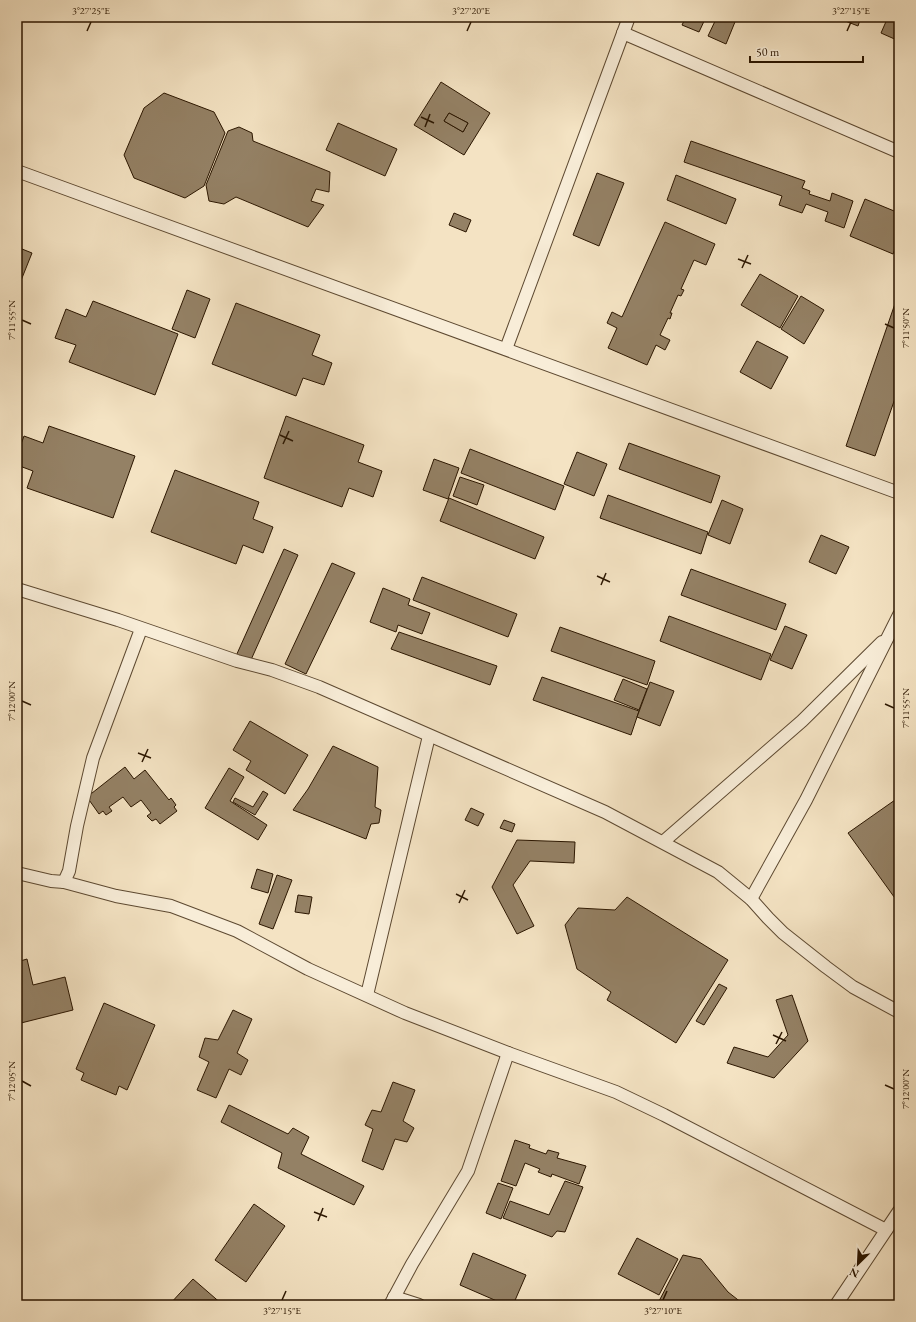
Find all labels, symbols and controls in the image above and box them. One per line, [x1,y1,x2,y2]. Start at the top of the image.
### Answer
text: 3°27'25"E [72,4,110,17]
text: 3°27'20"E [452,4,490,17]
text: 3°27'15"E [832,4,870,17]
scale bar [750,38,863,64]
text: 50 m [756,44,780,60]
text: 7°11'55"N [5,300,18,340]
text: 7°11'50"N [899,308,912,348]
text: 7°12'00"N [5,681,18,721]
text: 7°11'55"N [899,688,912,728]
text: 7°12'05"N [5,1061,18,1101]
text: 7°12'00"N [899,1069,912,1109]
north arrow [838,1244,878,1284]
text: N [847,1265,861,1281]
text: 3°27'15"E [263,1304,301,1317]
text: 3°27'10"E [644,1304,682,1317]

